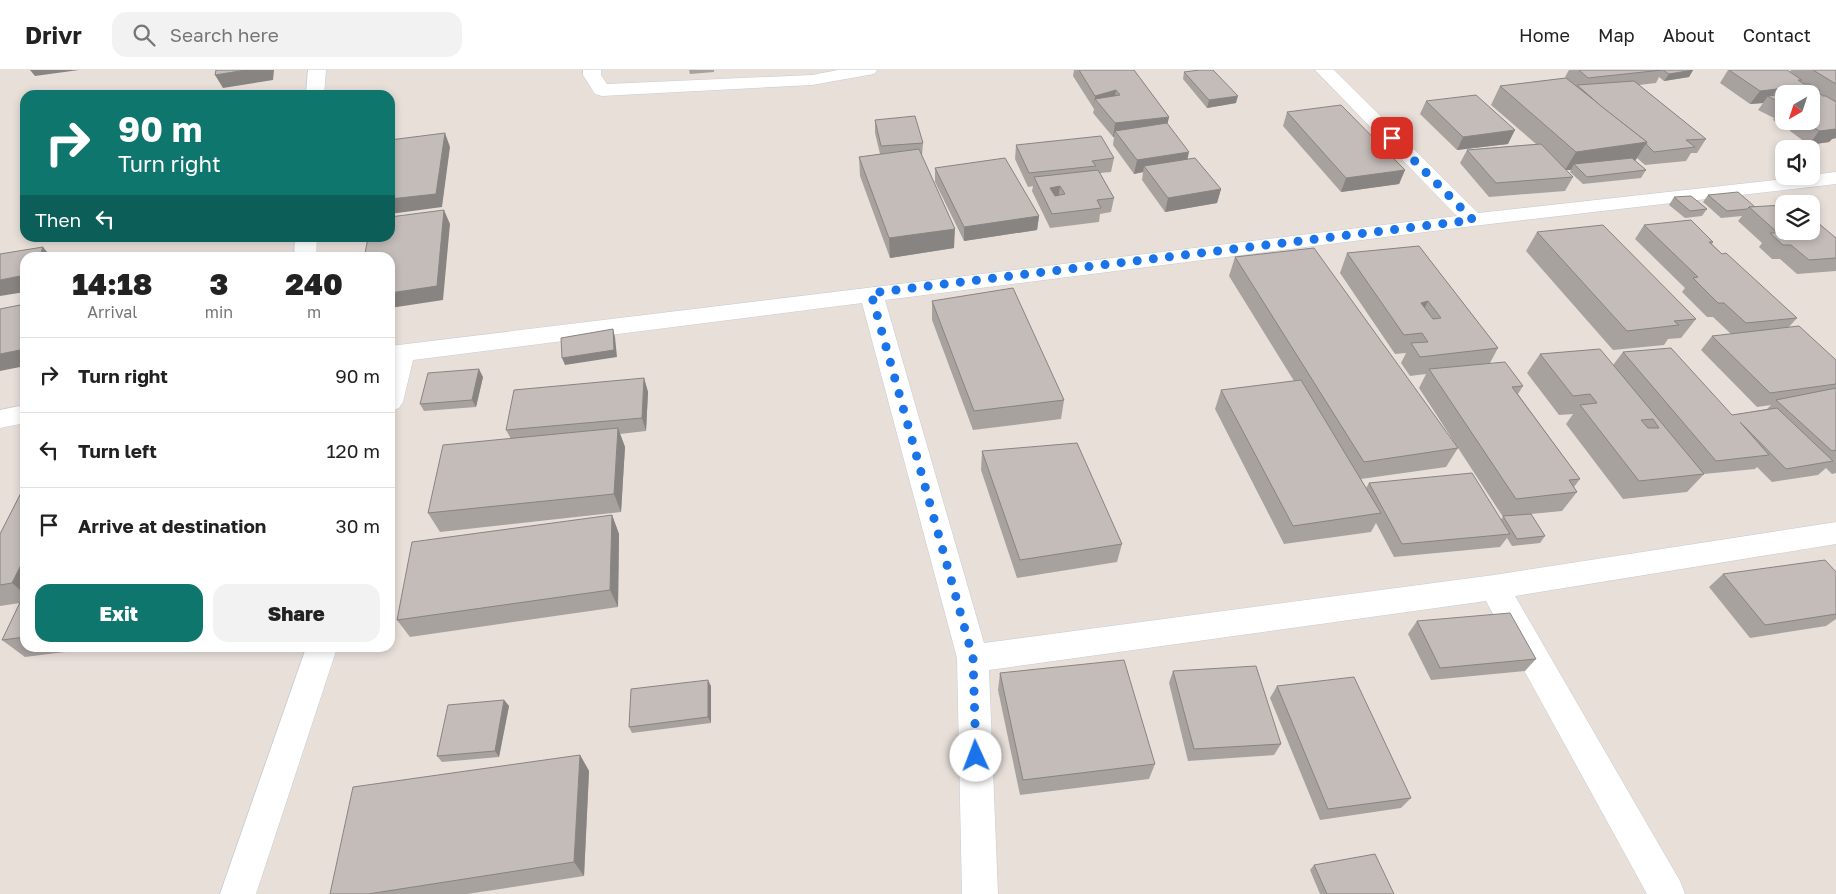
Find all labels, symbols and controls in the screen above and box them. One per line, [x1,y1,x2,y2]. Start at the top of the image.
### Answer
search box [112,12,462,57]
text: Drivr [25,20,82,49]
icon: search [130,21,158,49]
text: Search here [170,23,279,46]
text: Home [1519,24,1570,46]
text: Map [1598,24,1635,46]
text: About [1663,24,1715,46]
text: Contact [1743,24,1811,46]
north arrow [1775,85,1820,130]
map controls [1775,85,1820,240]
text: 90 m [118,108,202,150]
icon: right [35,110,100,175]
pin [1371,117,1413,159]
icon: arrive [1378,124,1406,152]
button: sound [1775,140,1820,185]
text: Turn right [118,150,221,177]
button: layers [1775,195,1820,240]
icon: left [91,205,119,233]
text: Then [35,208,81,231]
text: 14:18 [72,266,153,302]
text: 3 [209,266,228,302]
text: 240 [285,266,343,302]
text: Arrival [87,302,137,322]
text: min [205,302,233,322]
text: m [307,302,321,322]
icon: right [35,361,63,389]
text: Turn right [78,364,168,387]
text: 90 m [335,364,380,387]
icon: left [35,436,63,464]
text: Turn left [78,439,157,462]
text: 120 m [326,439,380,462]
icon: arrive [35,511,63,539]
text: Arrive at destination [78,514,266,537]
text: 30 m [336,514,380,537]
button: Exit [35,584,203,642]
button: Share [213,584,380,642]
position arrow [949,729,1001,781]

